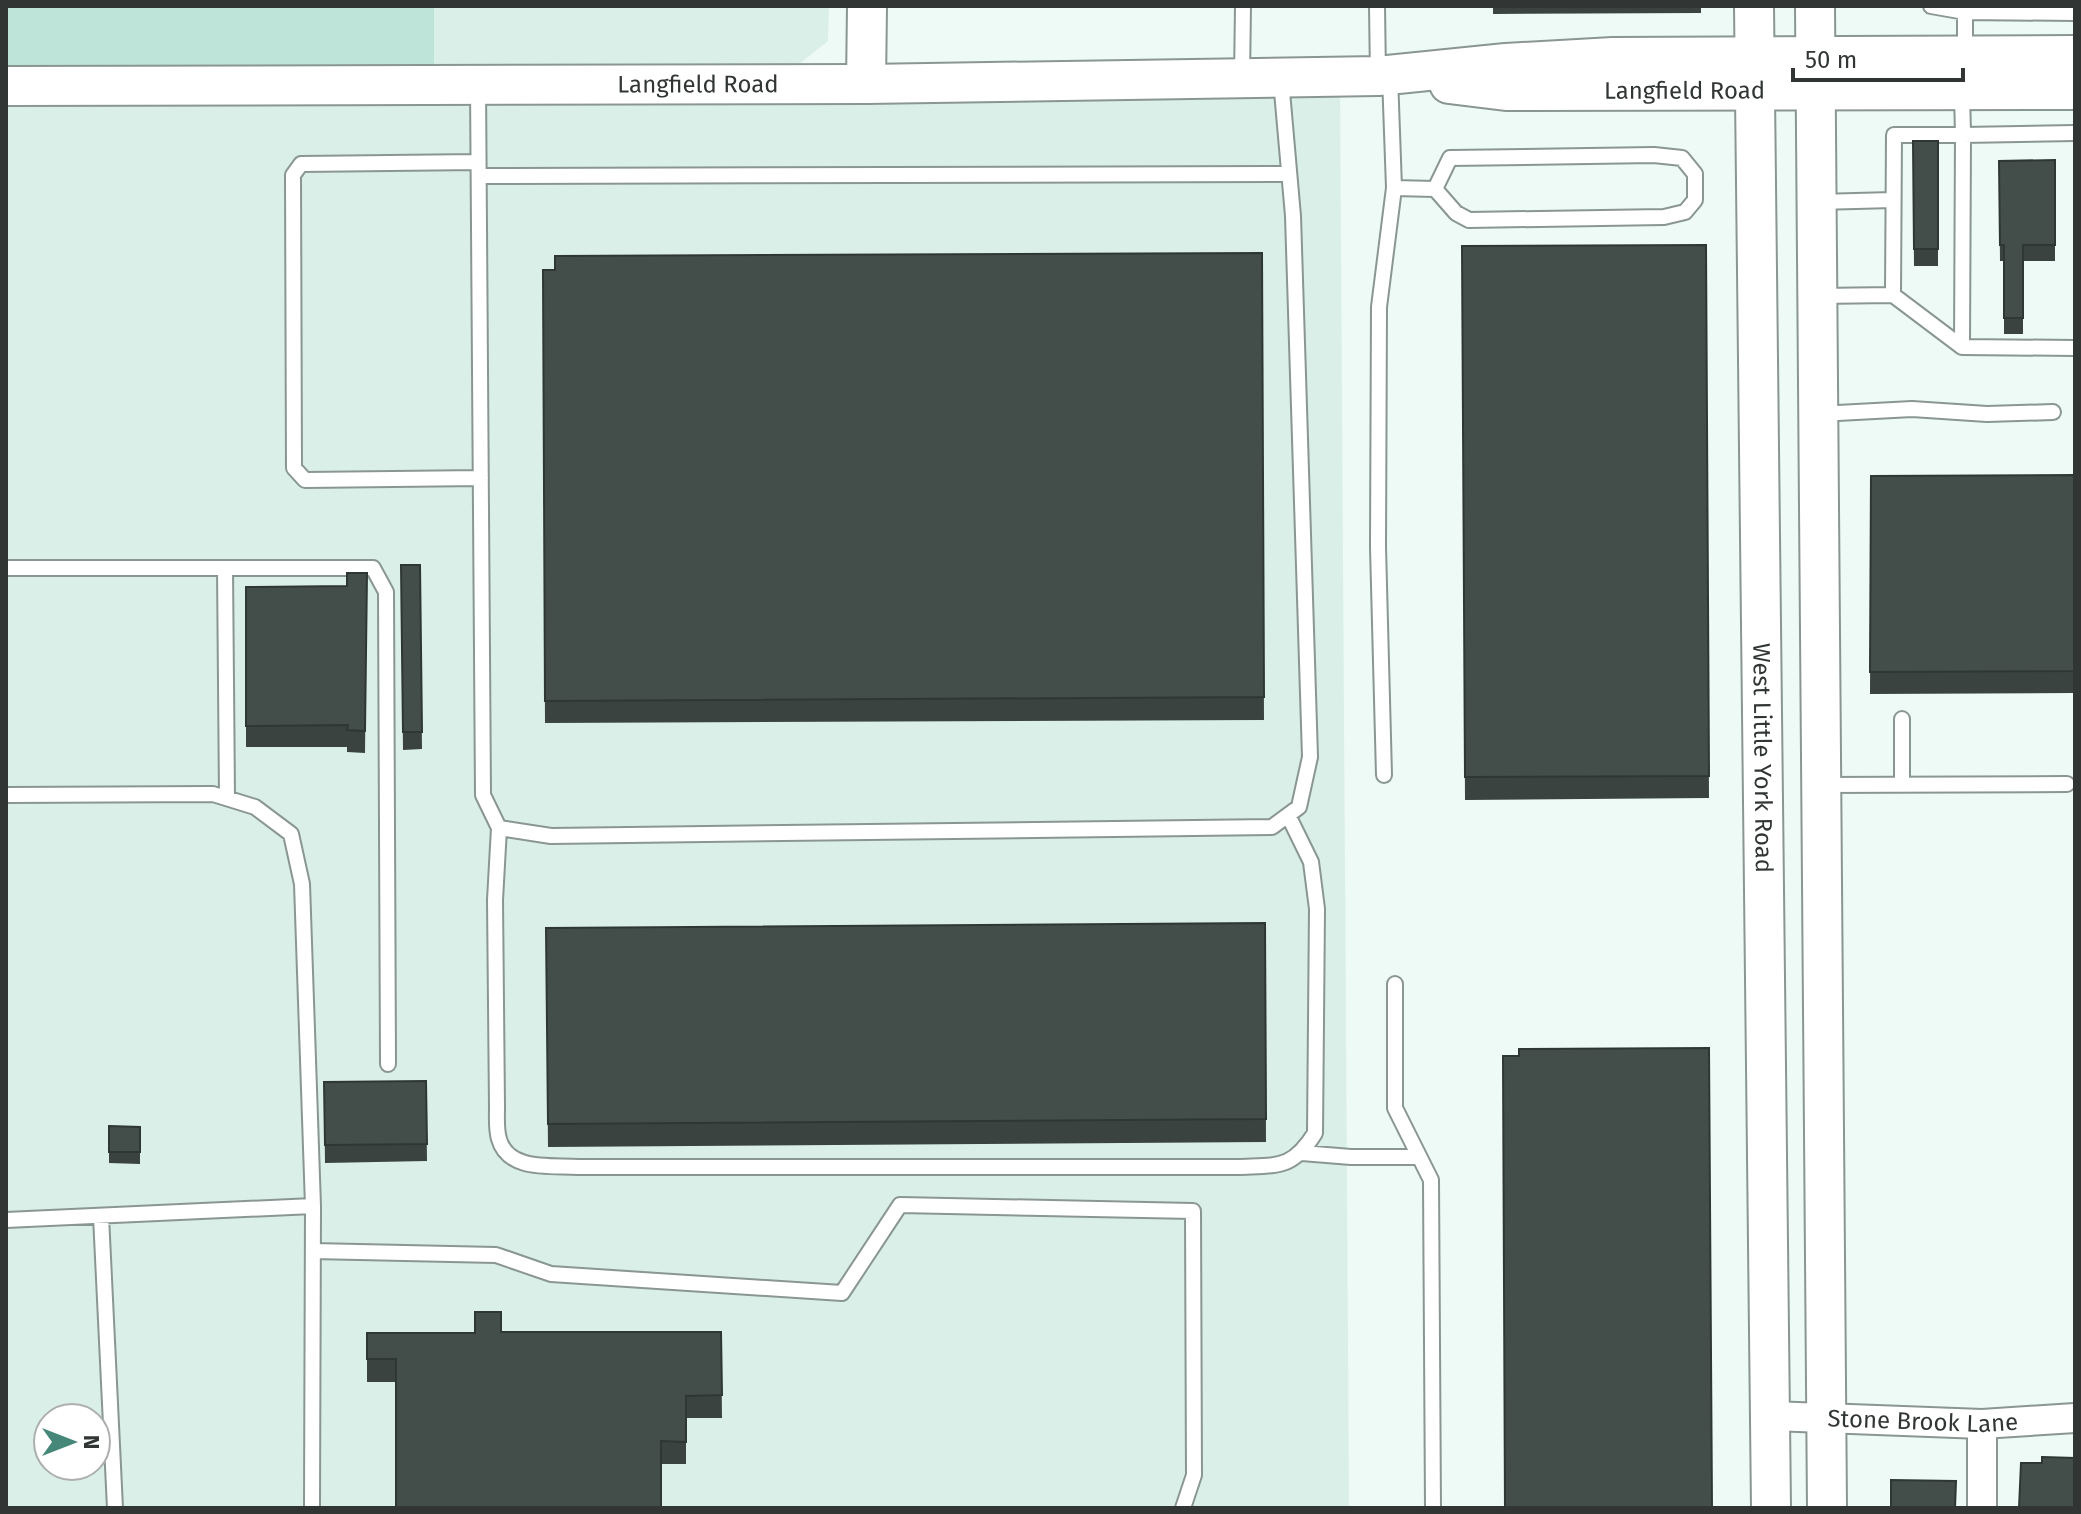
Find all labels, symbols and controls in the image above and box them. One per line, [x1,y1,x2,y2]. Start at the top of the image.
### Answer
scale bar [1793,32,1963,82]
text: 50 m [1805,46,1857,74]
street label: Langfield Road [617,70,779,99]
street label: Langfield Road [1604,77,1765,105]
street label: West Little York Road [1747,643,1778,873]
north arrow [32,1402,112,1482]
street label: Stone Brook Lane [1827,1404,2019,1438]
text: N [78,1435,105,1449]

